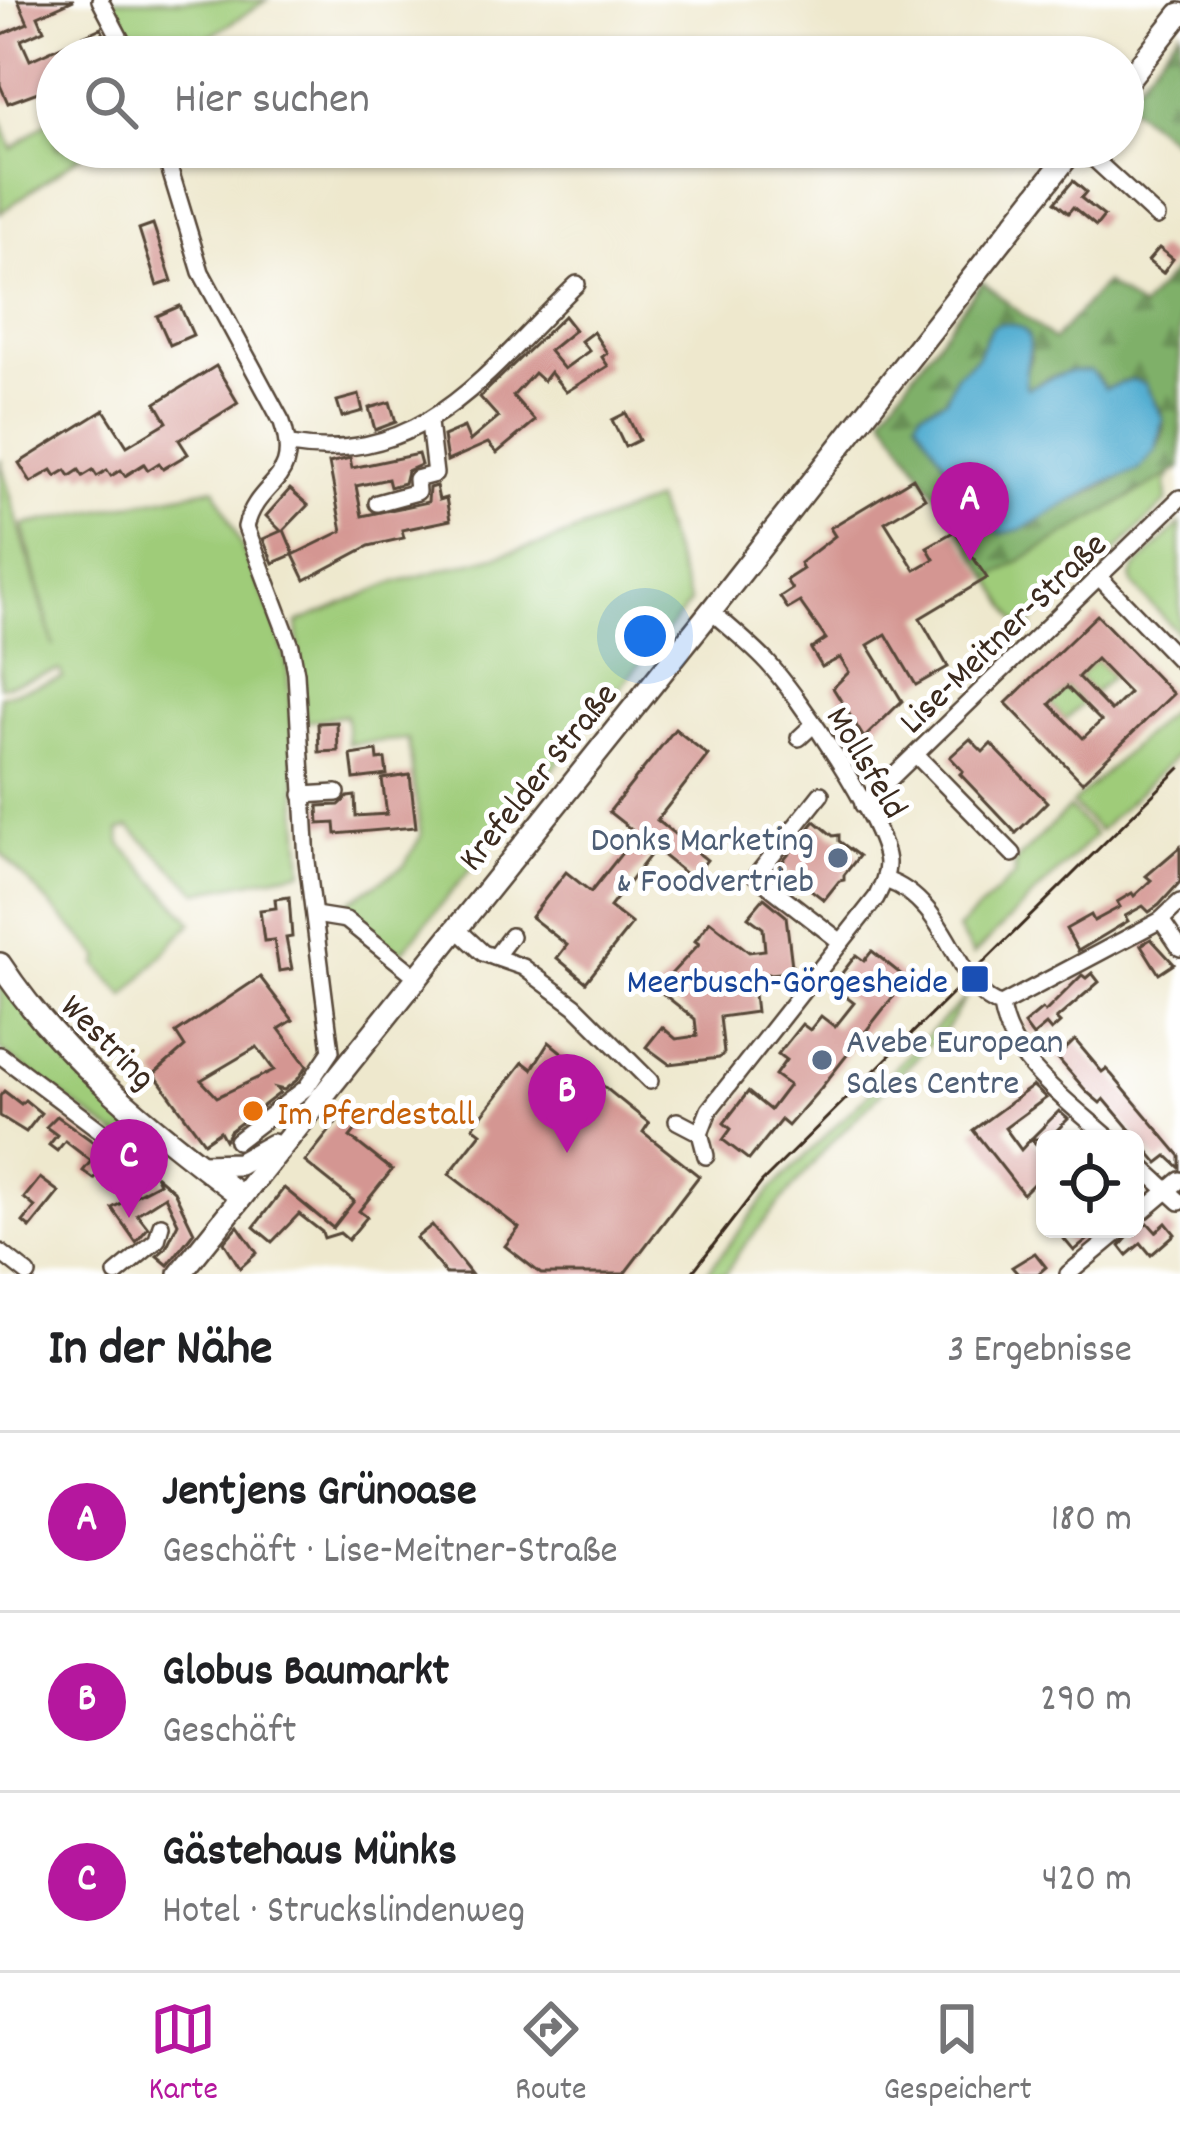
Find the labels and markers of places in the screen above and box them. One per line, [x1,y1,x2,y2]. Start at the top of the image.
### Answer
pin: A [931,462,1009,561]
place label: Donks Marketing & Foodvertrieb [590,817,814,910]
marker: Donks Marketing & Foodvertrieb [825,845,851,871]
place label: Meerbusch-Görgesheide [626,959,948,1011]
marker: Meerbusch-Görgesheide [959,963,991,995]
place label: Avebe European Sales Centre [846,1019,1063,1112]
marker: Avebe European Sales Centre [809,1047,835,1073]
pin: B [528,1054,606,1153]
place label: Im Pferdestall [277,1091,475,1143]
marker: Im Pferdestall [240,1098,266,1124]
pin: C [90,1119,168,1218]

